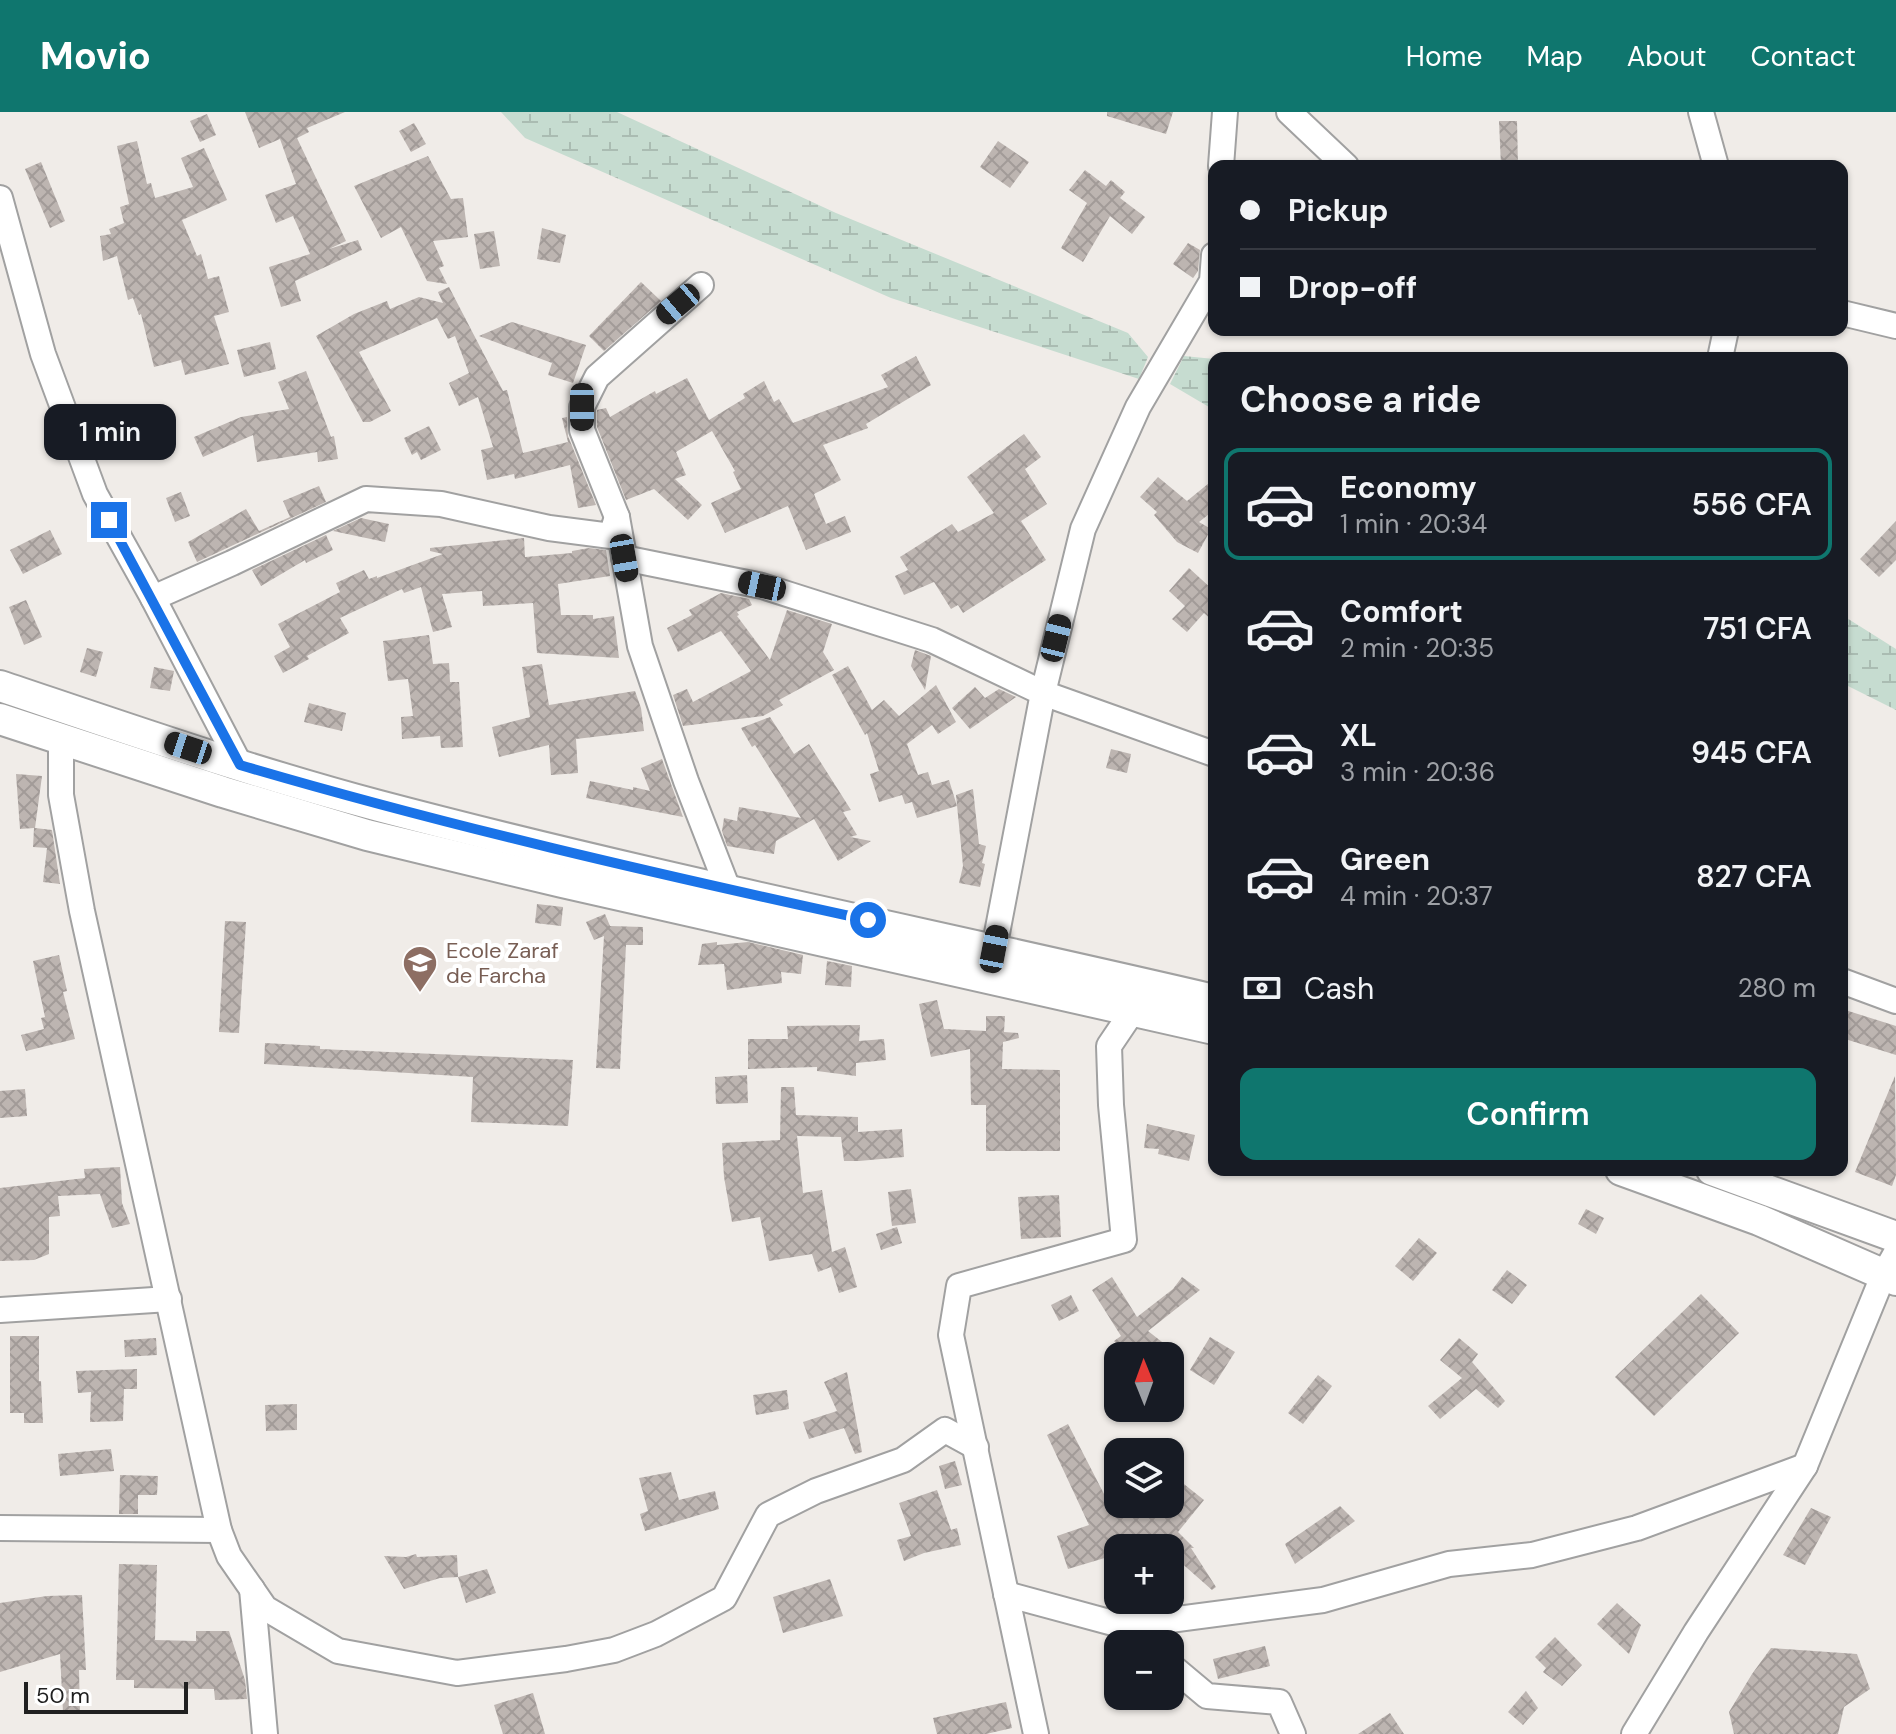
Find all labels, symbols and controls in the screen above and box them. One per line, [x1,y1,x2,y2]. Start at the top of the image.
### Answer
text: Movio [40,31,151,81]
text: Home [1406,38,1482,75]
text: Map [1526,38,1583,75]
text: About [1627,38,1706,75]
text: Contact [1750,38,1856,75]
text: Pickup [1288,191,1388,230]
text: Drop-off [1288,268,1417,307]
car [652,279,704,329]
text: Choose a ride [1240,376,1481,423]
car [570,383,594,431]
callout: 1 min [43,404,175,460]
text: 1 min [79,415,141,449]
icon: car [1244,468,1316,540]
text: Economy [1340,468,1477,507]
text: 556 CFA [1692,485,1812,524]
route end [91,502,127,538]
text: 1 min · 20:34 [1340,507,1487,541]
car [608,532,640,584]
car [736,569,788,603]
icon: car [1244,592,1316,664]
text: Comfort [1340,592,1463,631]
text: 751 CFA [1703,609,1812,648]
car [1039,612,1073,664]
text: 2 min · 20:35 [1340,631,1494,665]
icon: car [1244,716,1316,788]
text: XL [1340,716,1377,755]
car [161,729,215,767]
text: 945 CFA [1691,733,1812,772]
text: 3 min · 20:36 [1340,755,1495,789]
icon: car [1244,840,1316,912]
text: Green [1340,840,1430,879]
text: 827 CFA [1696,857,1812,896]
text: 4 min · 20:37 [1340,879,1493,913]
route start [850,902,886,938]
car [978,923,1010,975]
place label: Ecole Zaraf de Farcha [446,936,559,990]
school or university icon: Ecole Zaraf de Farcha [401,944,439,994]
icon: cash [1240,966,1284,1010]
text: Cash [1304,969,1374,1008]
text: 280 m [1738,971,1816,1005]
button: Confirm [1240,1068,1816,1160]
north arrow [1104,1342,1184,1422]
map controls [1104,1342,1184,1710]
button: layers [1104,1438,1184,1518]
button: + [1104,1534,1184,1614]
button: − [1104,1630,1184,1710]
scale bar [24,1678,188,1714]
text: 50 m [36,1681,90,1710]

